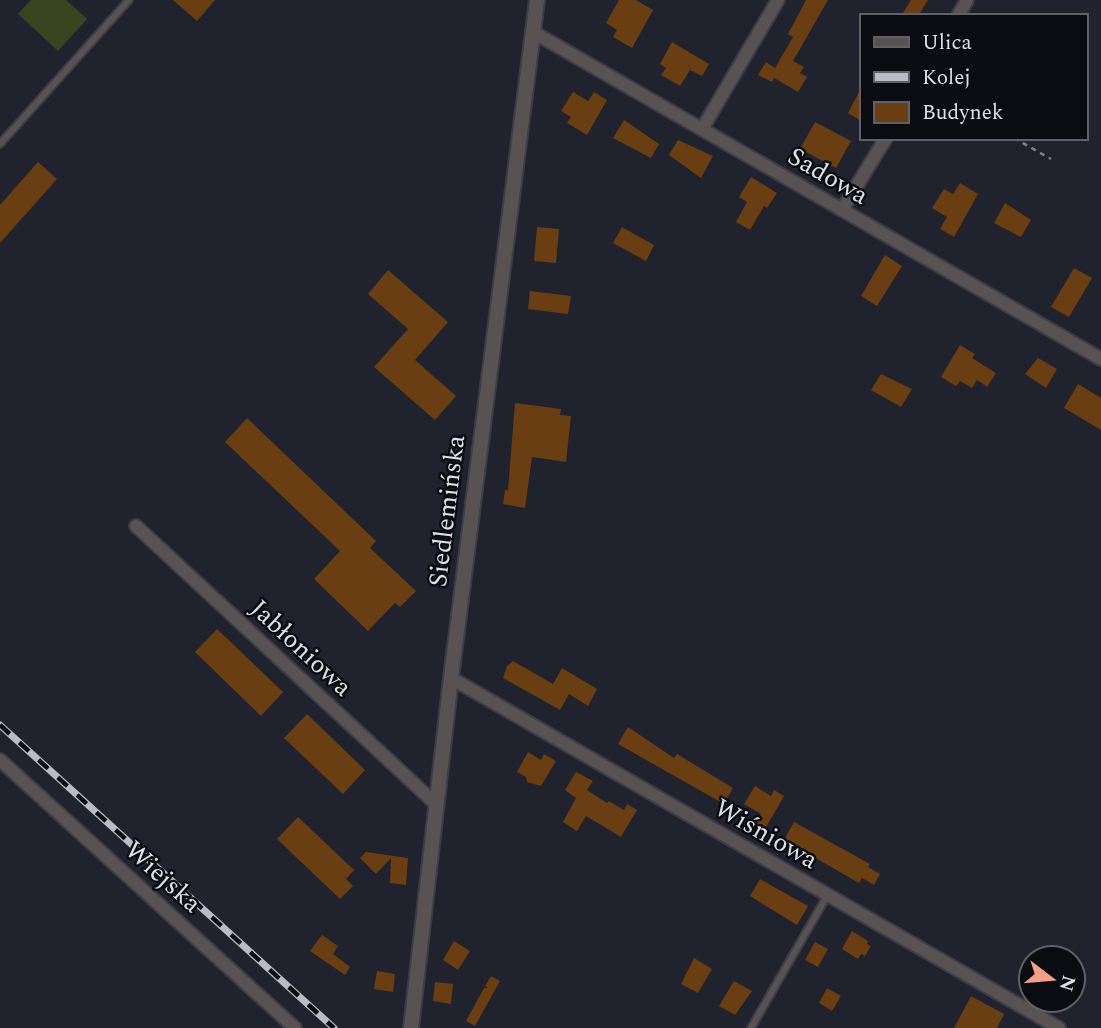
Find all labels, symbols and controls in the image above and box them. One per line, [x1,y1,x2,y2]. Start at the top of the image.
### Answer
legend [860,14,1087,140]
text: Ulica [922,27,973,59]
text: Kolej [922,62,971,94]
text: Budynek [922,97,1004,129]
street label: Sadowa [780,137,876,215]
street label: Siedlemińska [418,432,476,589]
street label: Jabłoniowa [241,590,362,706]
street label: Wiśniowa [707,788,826,880]
street label: Wiejska [115,831,211,923]
north arrow [1017,944,1087,1014]
text: N [1051,972,1083,995]

